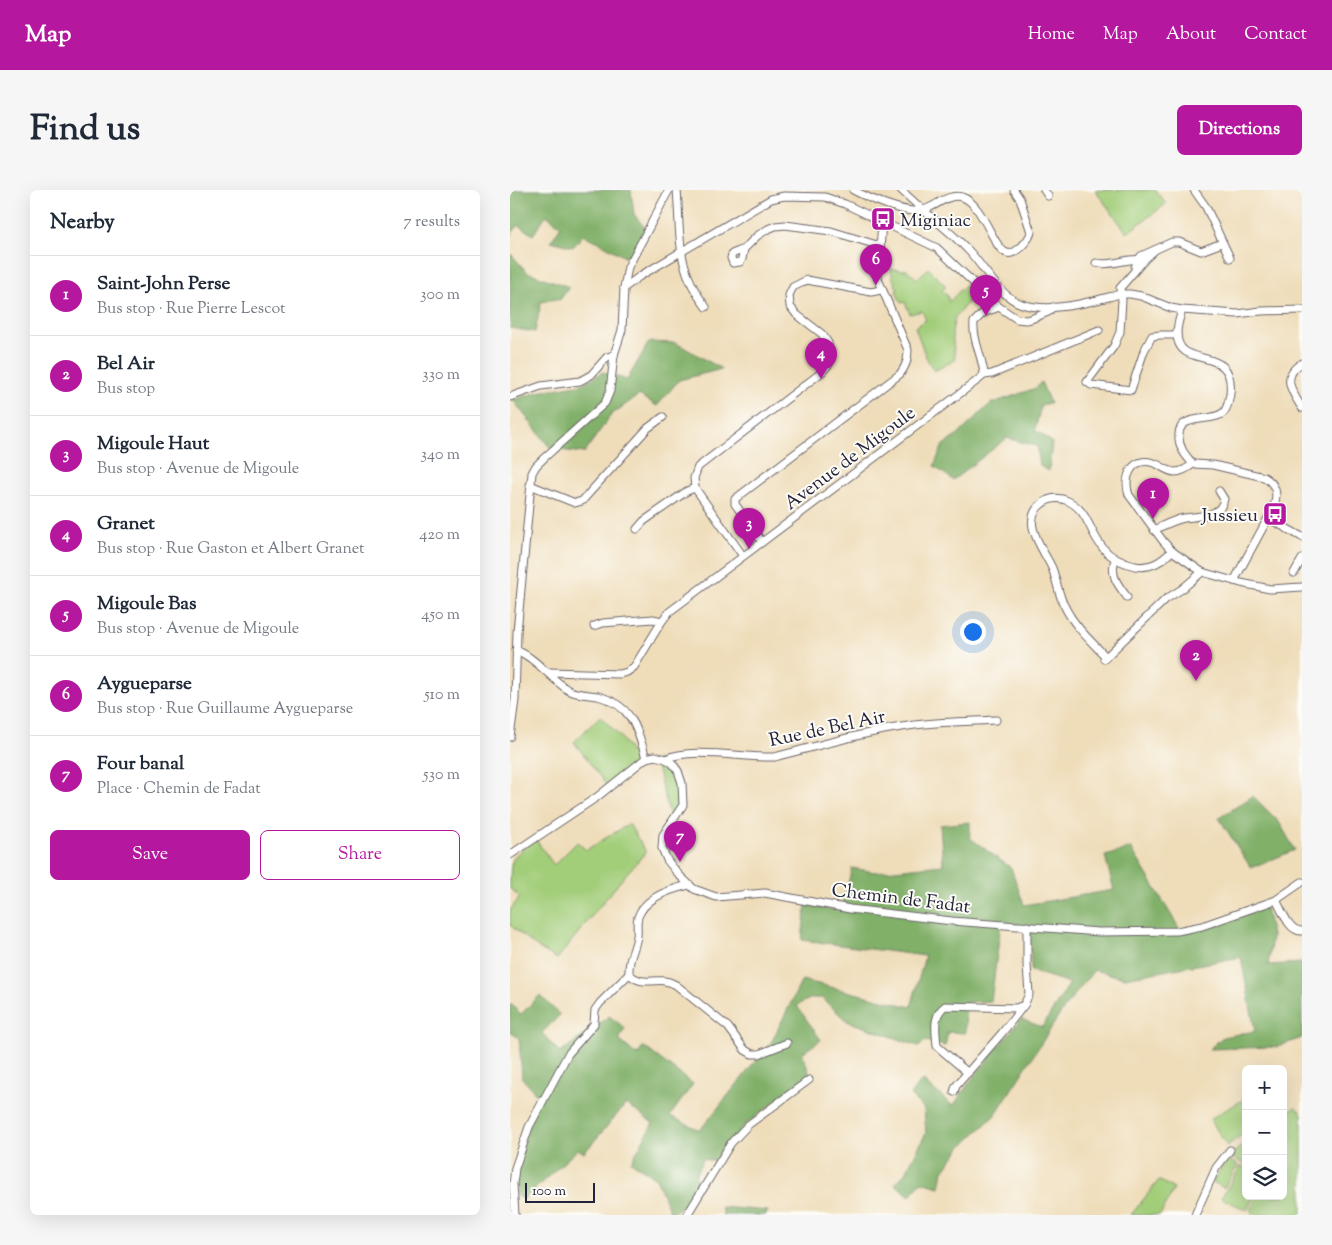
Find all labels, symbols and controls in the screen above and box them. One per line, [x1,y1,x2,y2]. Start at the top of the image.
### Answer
text: Map [25,18,71,52]
text: Home [1028,22,1075,48]
text: Map [1103,22,1138,48]
text: About [1166,22,1216,48]
text: Contact [1244,22,1307,48]
text: Find us [30,105,140,156]
button: Directions [1177,105,1302,155]
bus stop icon: Miginiac [870,206,896,232]
text: Nearby [50,208,115,238]
place label: Miginiac [900,208,972,235]
text: 7 results [404,211,460,234]
pin: 6 [860,244,892,285]
text: Saint-John Perse [97,271,230,298]
pin: 5 [970,275,1002,316]
text: 1 [63,284,69,307]
text: 300 m [420,284,460,307]
text: Bus stop · Rue Pierre Lescot [97,298,286,321]
pin: 4 [805,338,837,379]
text: Bel Air [97,351,155,378]
text: 2 [62,364,70,387]
text: 330 m [422,364,460,387]
text: Bus stop [97,378,155,401]
street label: Avenue de Migoule [779,401,922,517]
text: Migoule Haut [97,431,209,458]
text: 3 [63,444,69,467]
text: 340 m [421,444,460,467]
text: Bus stop · Avenue de Migoule [97,458,299,481]
pin: 1 [1137,478,1169,519]
bus stop icon: Jussieu [1262,501,1288,527]
place label: Jussieu [1201,503,1258,530]
pin: 3 [733,508,765,549]
text: Granet [97,511,155,538]
text: 4 [62,524,70,547]
text: 420 m [419,524,460,547]
text: Bus stop · Rue Gaston et Albert Granet [97,538,365,561]
text: Migoule Bas [97,591,196,618]
text: 5 [63,604,69,627]
text: 450 m [421,604,460,627]
text: Bus stop · Avenue de Migoule [97,618,299,641]
your location [960,619,986,645]
pin: 2 [1180,640,1212,681]
text: Aygueparse [97,671,192,698]
text: 6 [62,684,70,707]
text: 510 m [424,684,460,707]
text: Bus stop · Rue Guillaume Aygueparse [97,698,353,721]
street label: Rue de Bel Air [767,704,888,755]
text: Four banal [97,751,184,778]
text: 7 [62,764,70,787]
text: 530 m [423,764,460,787]
text: Place · Chemin de Fadat [97,778,261,801]
pin: 7 [664,821,696,862]
button: Save [50,830,250,880]
button: Share [260,830,460,880]
street label: Chemin de Fadat [830,878,972,921]
map controls [1242,1065,1287,1200]
button: + [1242,1065,1287,1110]
button: − [1242,1110,1287,1155]
button: layers [1242,1155,1287,1200]
scale bar [525,1180,595,1203]
text: 100 m [532,1182,566,1202]

